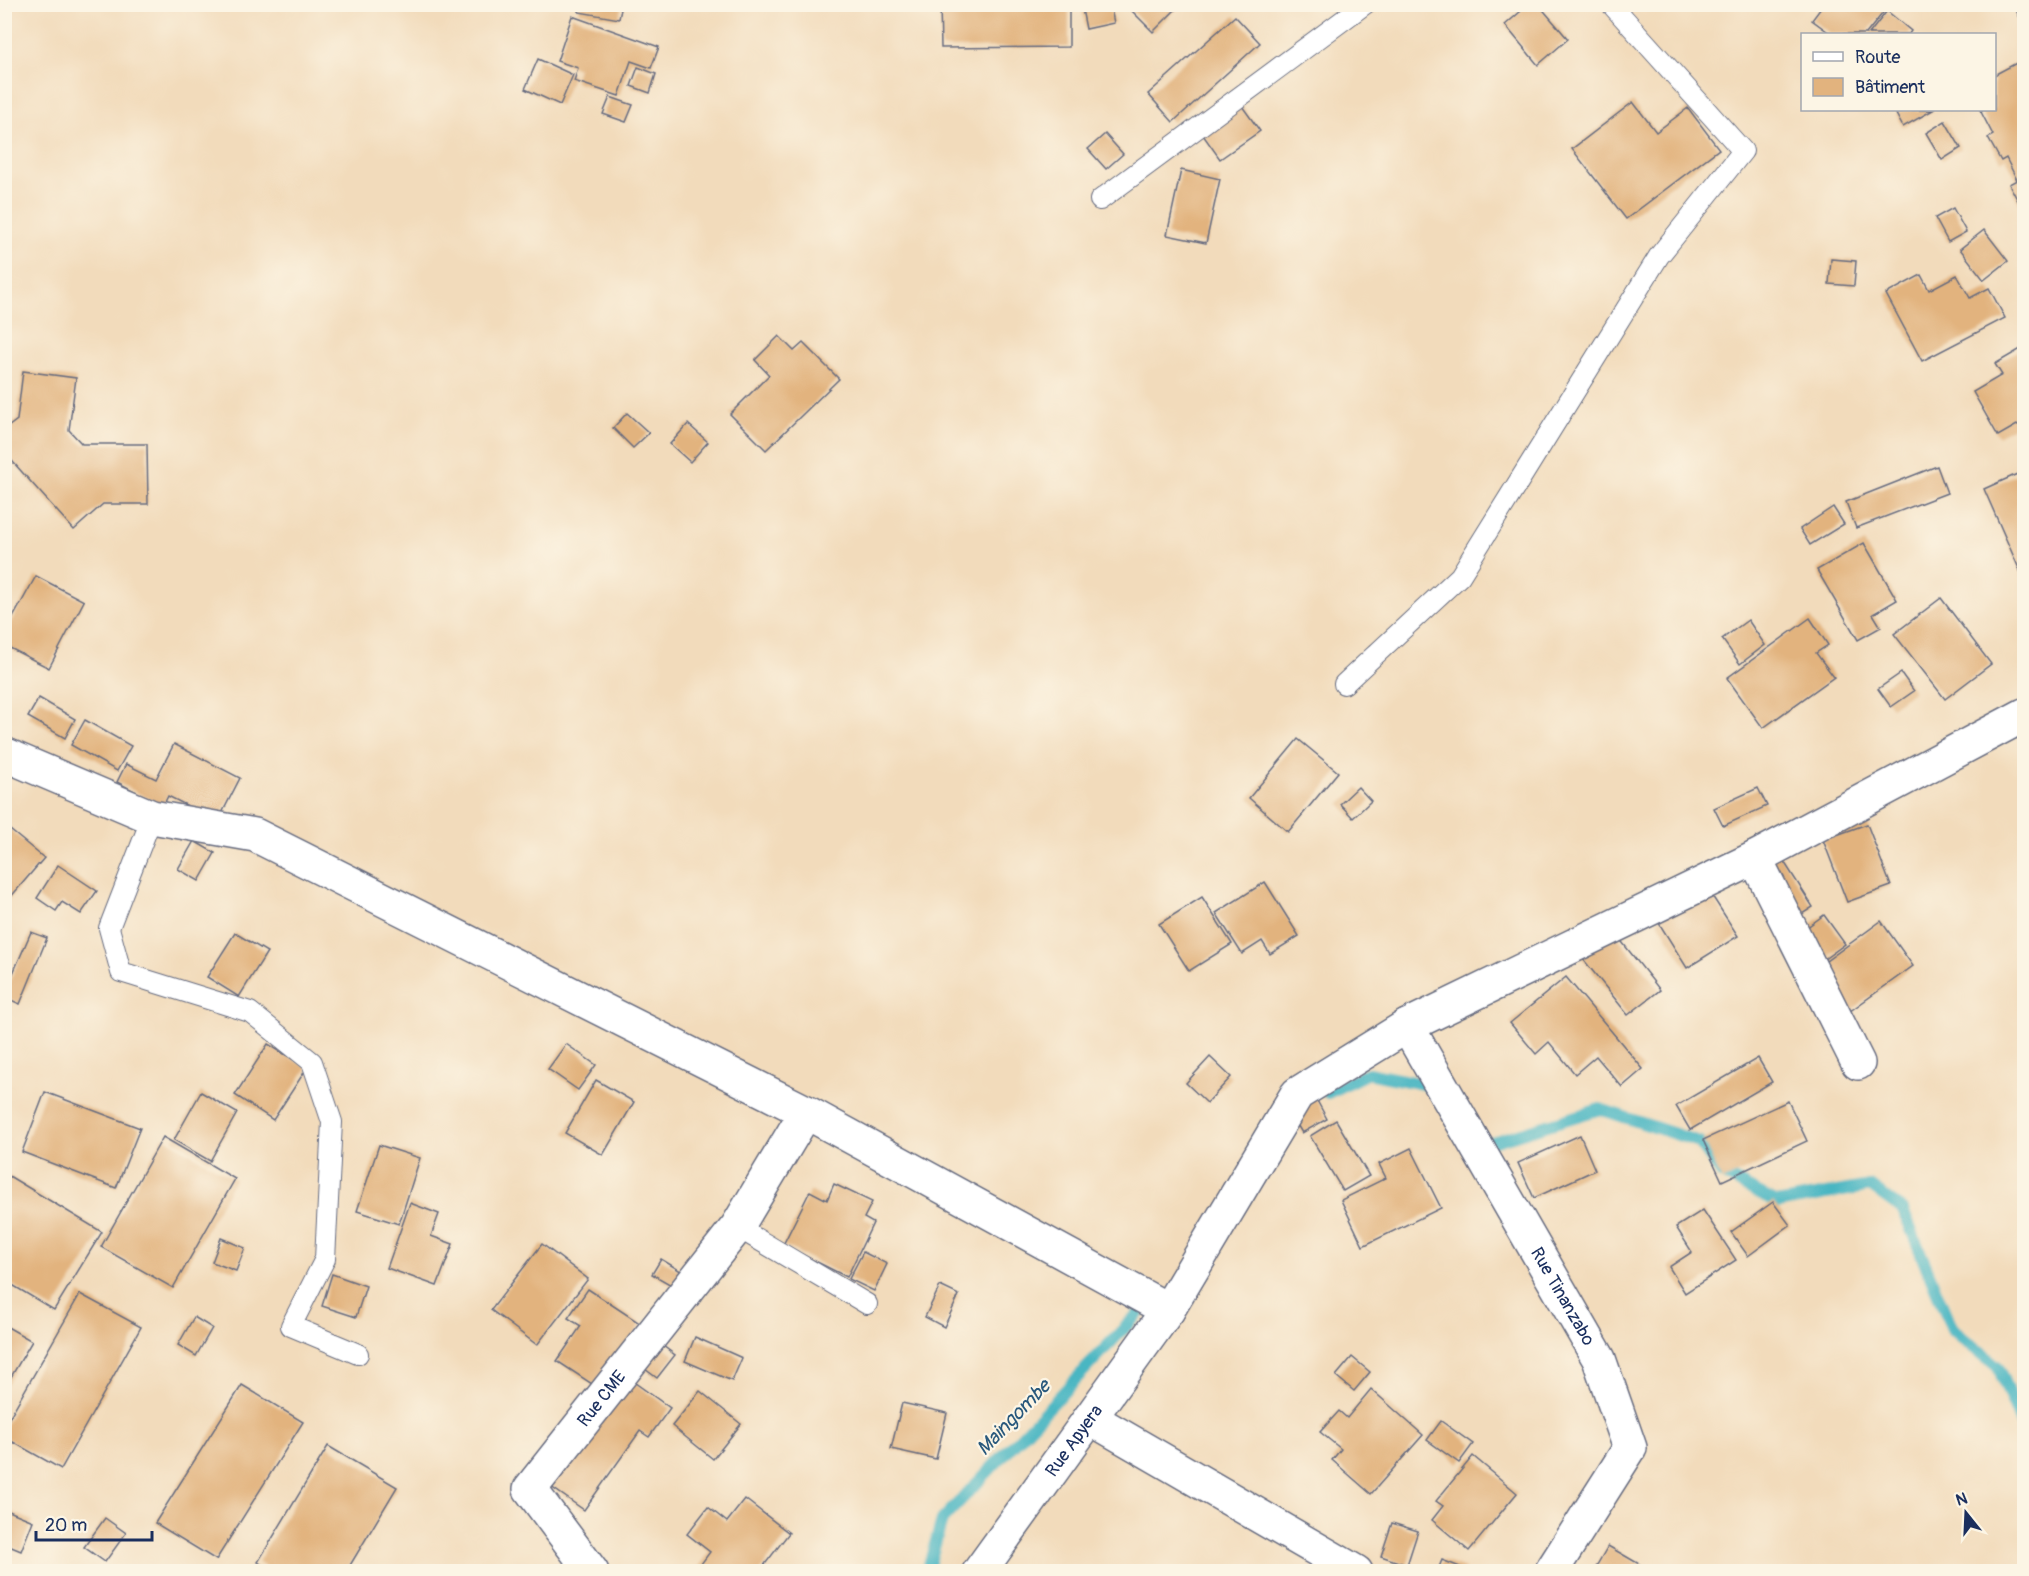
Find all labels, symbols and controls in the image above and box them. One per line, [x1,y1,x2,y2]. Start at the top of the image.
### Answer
legend [1801,33,1996,111]
text: Route [1855,46,1900,69]
text: Bâtiment [1855,76,1926,99]
street label: Rue Tinanzabo [1525,1243,1600,1350]
street label: Rue CME [573,1366,631,1432]
water label: Maingombe [971,1373,1057,1461]
street label: Rue Apyera [1040,1400,1108,1482]
north arrow [1936,1483,1996,1543]
text: N [1953,1488,1970,1511]
scale bar [36,1504,152,1542]
text: 20 m [45,1514,87,1537]

